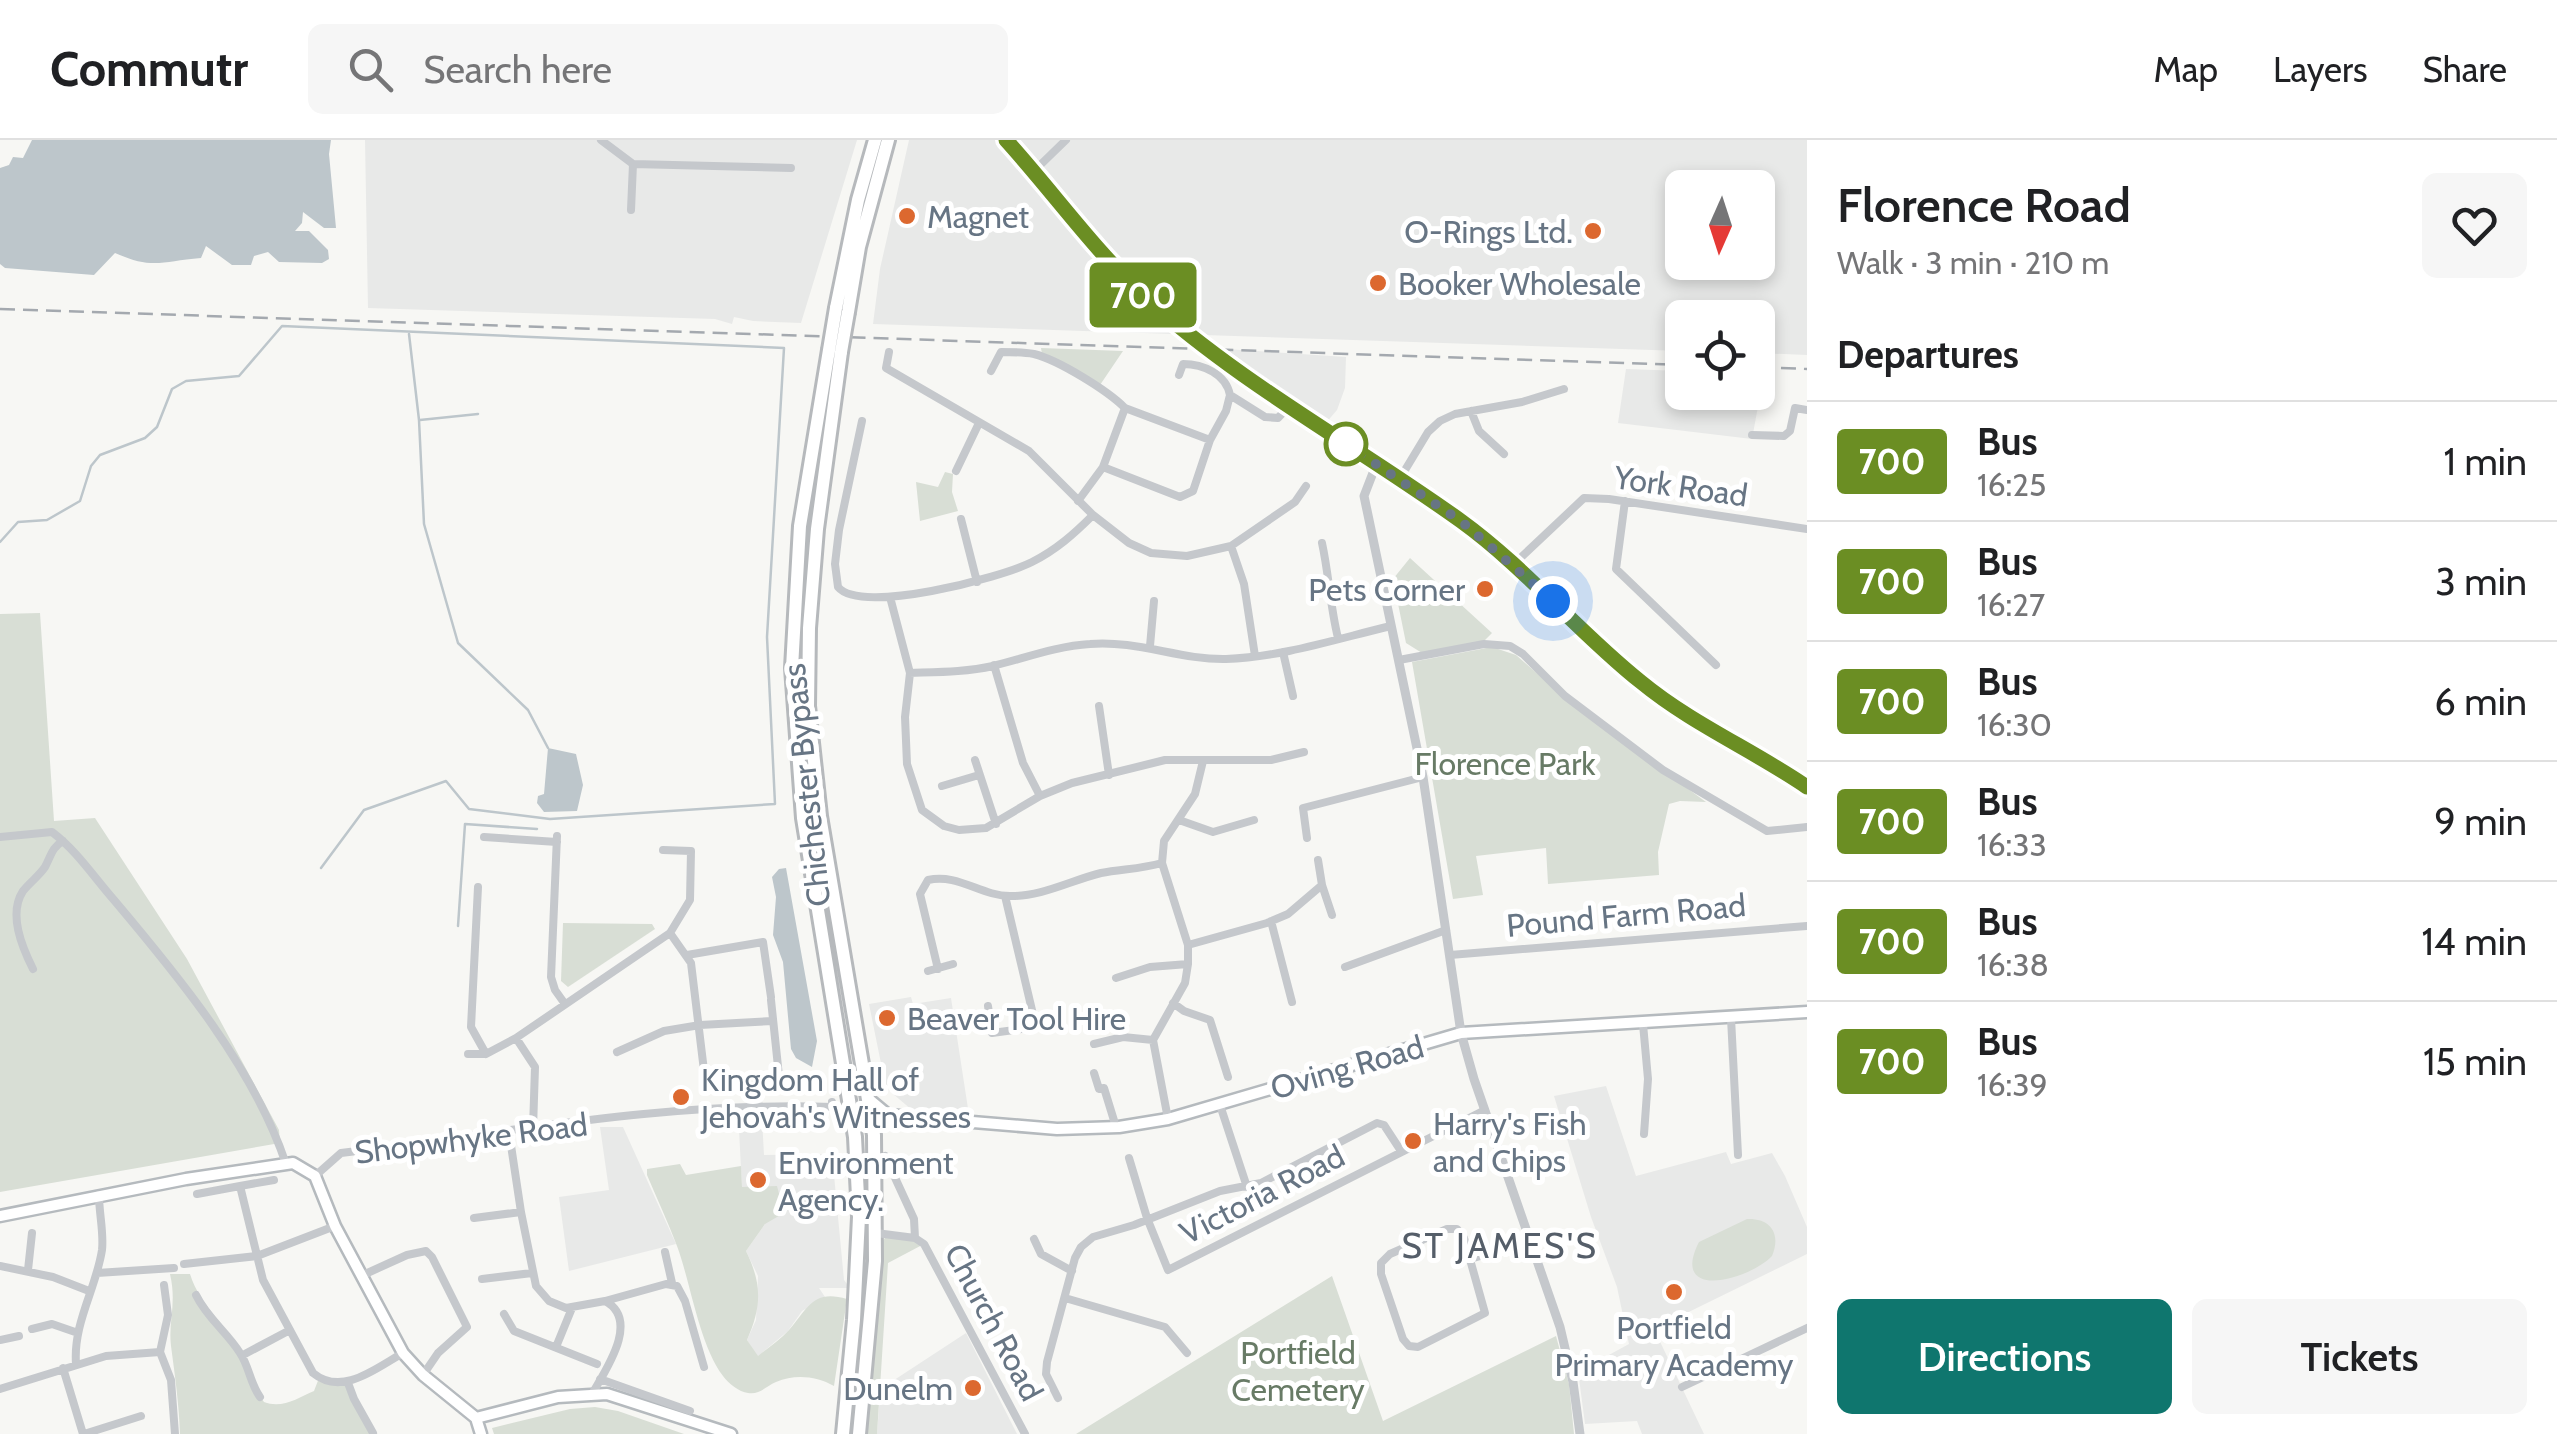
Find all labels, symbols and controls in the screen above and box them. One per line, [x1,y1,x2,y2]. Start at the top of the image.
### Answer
search box [308,24,1008,114]
text: Commutr [50,40,248,98]
icon: search [343,42,398,97]
text: Search here [423,46,612,93]
text: Map [2154,48,2218,91]
text: Layers [2273,48,2367,91]
text: Share [2422,48,2507,91]
north arrow [1665,170,1775,280]
map controls [1665,170,1775,410]
button: heart [2422,173,2527,278]
text: Florence Road [1837,176,2131,234]
place label: Magnet [927,197,1029,236]
marker: Magnet [896,205,918,227]
place label: O-Rings Ltd. [1404,212,1573,251]
marker: O-Rings Ltd. [1582,220,1604,242]
text: Walk · 3 min · 210 m [1837,243,2109,282]
line badge: 700 [1086,262,1200,328]
place label: Booker Wholesale [1398,264,1641,303]
marker: Booker Wholesale [1367,272,1389,294]
text: 700 [1110,274,1176,317]
button: locate [1665,300,1775,410]
text: Departures [1837,331,2019,378]
text: Bus [1977,418,2038,465]
unlabelled marker [1325,423,1367,465]
text: 1 min [2443,438,2527,485]
text: 700 [1859,440,1925,483]
street label: York Road [1611,457,1750,515]
text: 16:25 [1977,465,2046,504]
text: Bus [1977,538,2038,585]
text: 3 min [2435,558,2527,605]
text: 700 [1859,560,1925,603]
place label: Pets Corner [1308,570,1466,609]
your location [1528,576,1578,626]
marker: Pets Corner [1474,578,1496,600]
text: 16:27 [1977,585,2045,624]
text: Bus [1977,658,2038,705]
street label: Chichester Bypass [774,662,838,908]
text: 6 min [2434,678,2527,725]
text: 700 [1859,680,1925,723]
text: 16:30 [1977,705,2052,744]
park label: Florence Park [1414,744,1596,783]
text: Bus [1977,778,2038,825]
text: 9 min [2434,798,2527,845]
text: 700 [1859,800,1925,843]
text: 16:33 [1977,825,2047,864]
street label: Pound Farm Road [1505,885,1747,945]
text: Bus [1977,898,2038,945]
text: 14 min [2421,918,2527,965]
text: 700 [1859,920,1925,963]
text: 16:38 [1977,945,2049,984]
place label: Beaver Tool Hire [907,999,1126,1038]
marker: Beaver Tool Hire [876,1007,898,1029]
text: Bus [1977,1018,2038,1065]
street label: Oving Road [1266,1027,1428,1107]
text: 15 min [2423,1038,2527,1085]
text: 700 [1859,1040,1925,1083]
place label: Kingdom Hall of Jehovah's Witnesses [700,1060,971,1136]
text: 16:39 [1977,1065,2048,1104]
marker: Kingdom Hall of Jehovah's Witnesses [670,1086,692,1108]
street label: Shopwhyke Road [352,1104,590,1172]
place label: Harry's Fish and Chips [1433,1104,1586,1180]
marker: Harry's Fish and Chips [1402,1130,1424,1152]
street label: Victoria Road [1173,1136,1351,1252]
place label: Environment Agency. [778,1143,954,1219]
marker: Environment Agency. [747,1169,769,1191]
district label: ST JAMES'S [1402,1224,1599,1267]
street label: Church Road [936,1237,1052,1407]
marker: Portfield Primary Academy [1663,1281,1685,1303]
button: Directions [1837,1299,2172,1414]
button: Tickets [2192,1299,2527,1414]
place label: Portfield Primary Academy [1554,1308,1794,1384]
park label: Portfield Cemetery [1231,1333,1365,1409]
place label: Dunelm [843,1369,953,1408]
marker: Dunelm [962,1377,984,1399]

